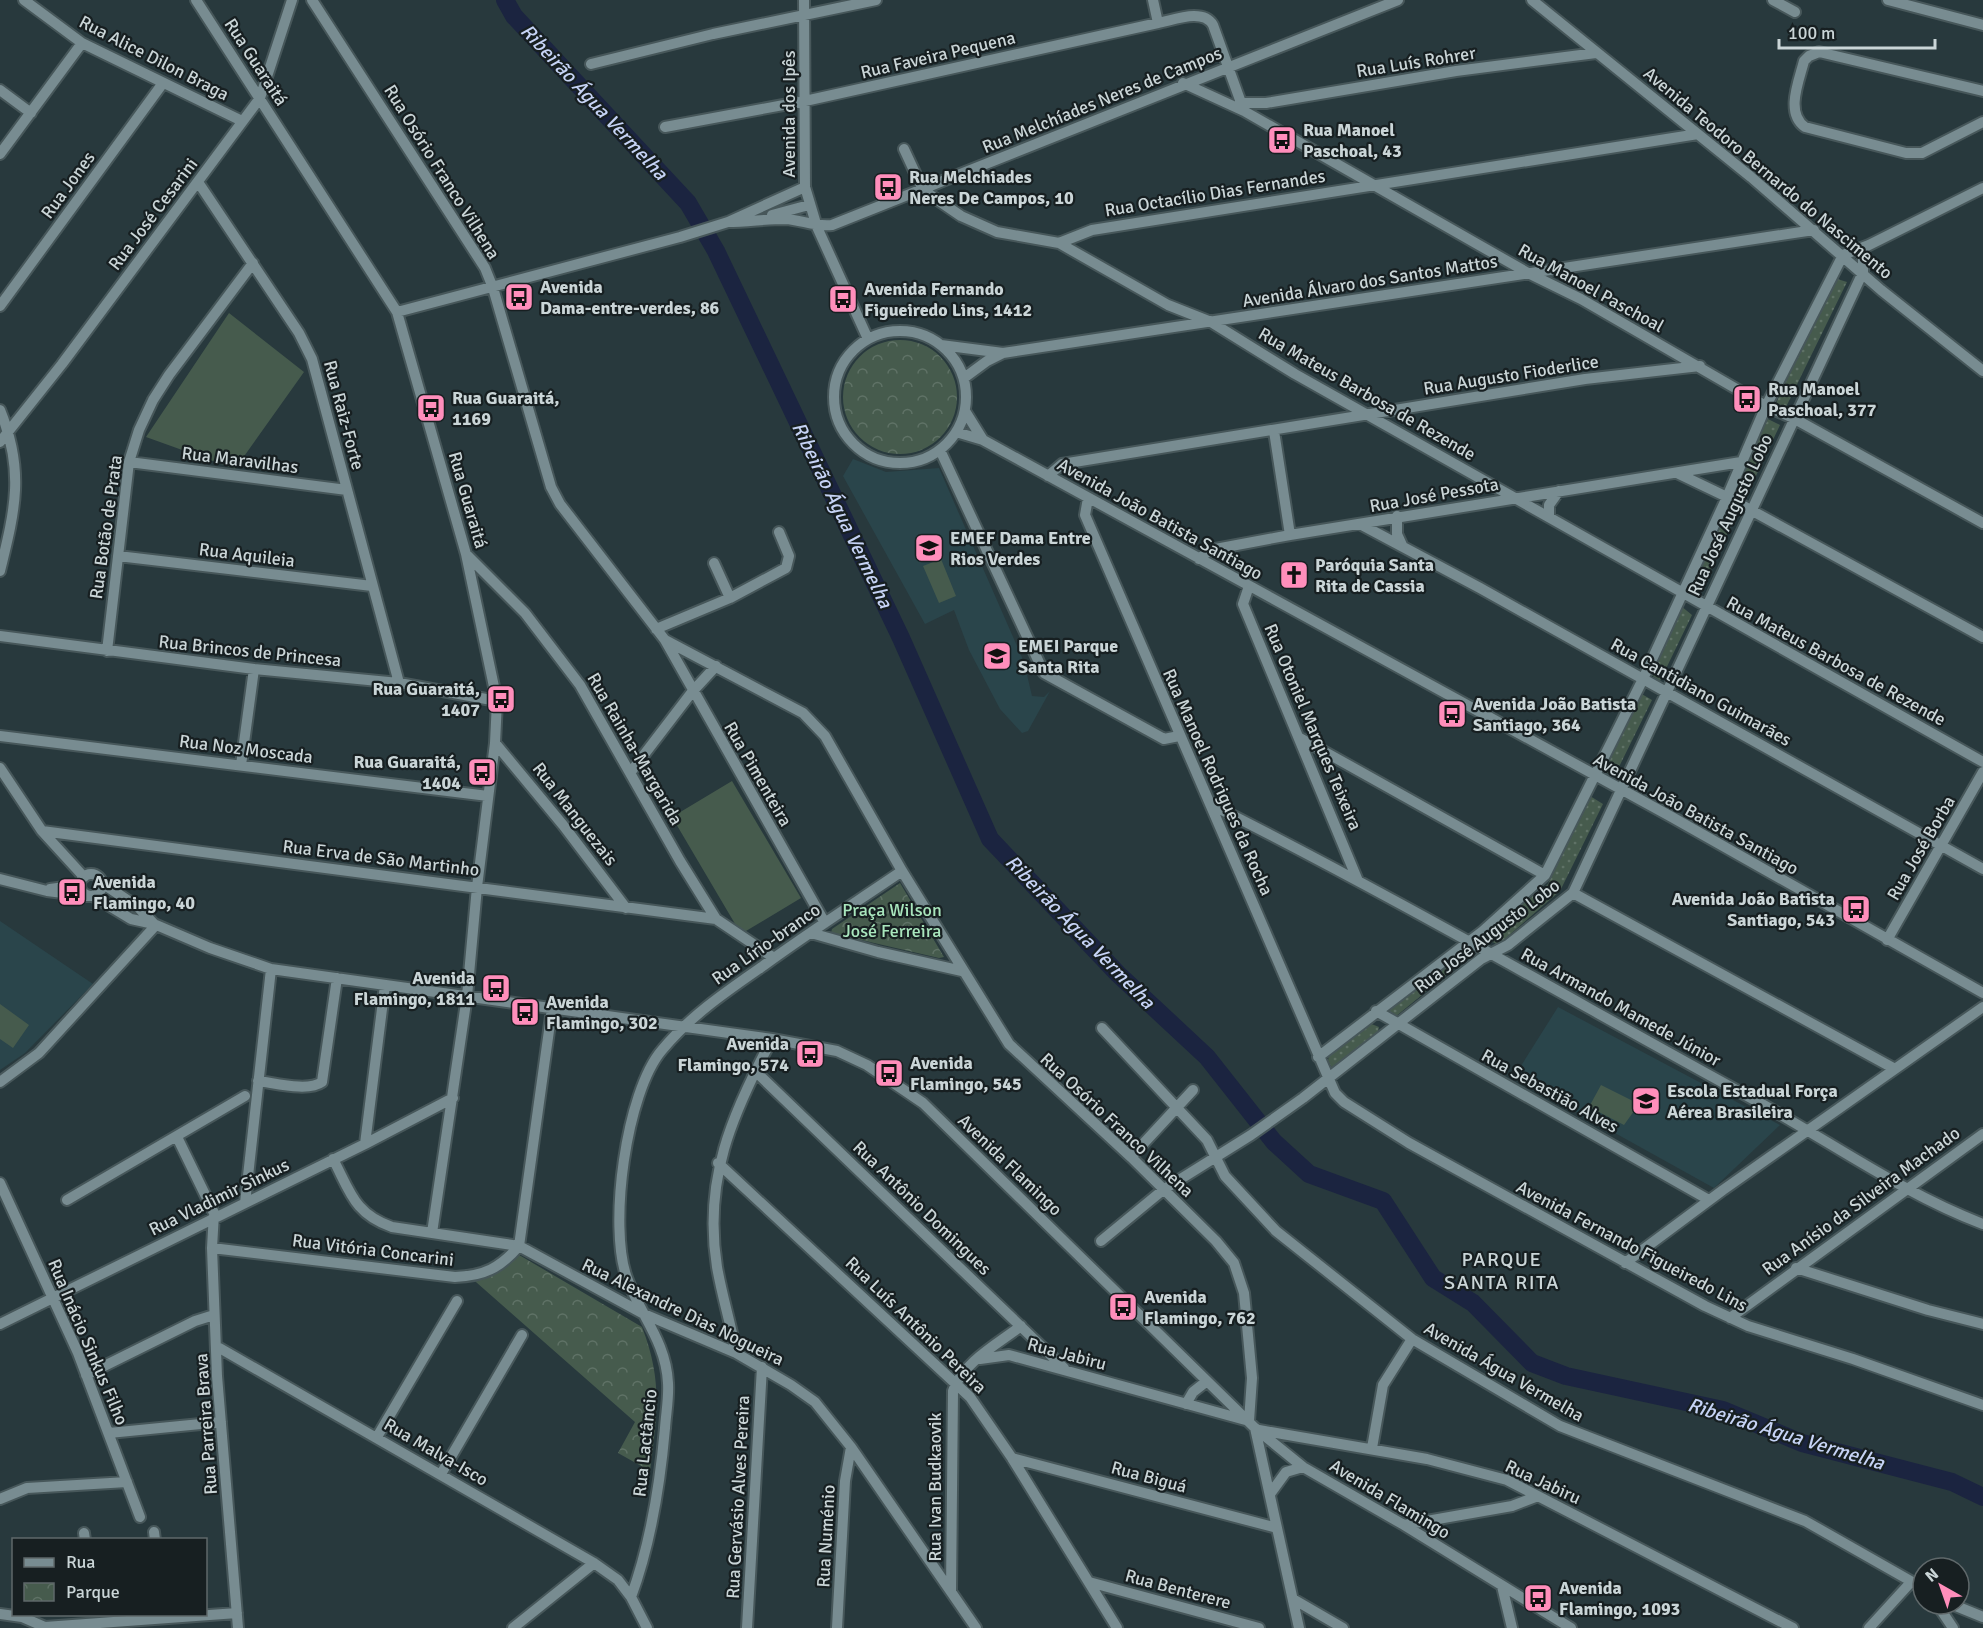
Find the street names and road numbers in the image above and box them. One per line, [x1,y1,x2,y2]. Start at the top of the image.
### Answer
street label: Rua Alice Dilon Braga [75,11,233,105]
street label: Rua Guaraitá [220,14,292,110]
street label: Rua Faveira Pequena [858,26,1018,84]
street label: Rua Melchíades Neres de Campos [979,42,1225,158]
street label: Rua Luís Rohrer [1355,42,1478,82]
street label: Avenida dos Ipês [778,50,800,178]
street label: Avenida Teodoro Bernardo do Nascimento [1639,62,1897,284]
street label: Rua Osório Franco Vilhena [379,81,505,263]
street label: Rua Jones [36,147,100,223]
street label: Rua José Cesarini [104,154,202,274]
street label: Rua Octacílio Dias Fernandes [1103,165,1327,221]
street label: Rua Manoel Paschoal [1514,239,1668,337]
street label: Avenida Álvaro dos Santos Mattos [1241,250,1499,312]
street label: Rua Mateus Barbosa de Rezende [1254,323,1480,465]
street label: Rua Augusto Fioderlice [1422,350,1600,400]
street label: Rua Raiz-Forte [319,358,369,472]
street label: Rua José Augusto Lobo [1683,431,1777,599]
street label: Rua Maravilhas [180,442,300,478]
street label: Rua Guaraitá [444,449,492,551]
street label: Rua Botão de Prata [85,453,127,601]
street label: Avenida João Batista Santiago [1053,453,1267,585]
street label: Rua José Pessota [1368,473,1500,517]
street label: Rua Aquileia [198,538,296,572]
street label: Rua Mateus Barbosa de Rezende [1723,591,1949,731]
street label: Rua Otoniel Marques Teixeira [1259,620,1367,834]
street label: Rua Brincos de Princesa [158,630,342,672]
street label: Rua Cantidiano Guimarães [1607,633,1795,751]
street label: Rua Manoel Rodrigues da Rocha [1158,665,1278,899]
street label: Rua Rainha-Margarida [582,669,688,829]
street label: Rua Pimenteira [719,718,797,830]
street label: Rua Noz Moscada [178,730,314,768]
street label: Avenida João Batista Santiago [1589,748,1803,880]
street label: Rua Manguezais [528,758,622,870]
street label: Rua José Borba [1882,792,1960,904]
street label: Rua Erva de São Martinho [282,835,480,881]
street label: Rua José Augusto Lobo [1410,874,1564,998]
street label: Rua Lírio-branco [707,898,825,990]
street label: Rua Armando Mamede Júnior [1517,943,1725,1071]
street label: Rua Sebastião Alves [1478,1044,1622,1138]
street label: Rua Osório Franco Vilhena [1036,1048,1198,1202]
street label: Avenida Flamingo [953,1110,1067,1220]
street label: Rua Anísio da Silveira Machado [1758,1122,1964,1280]
street label: Rua Antônio Domingues [848,1136,996,1280]
street label: Rua Vladimir Sinkus [145,1153,293,1241]
street label: Avenida Fernando Figueiredo Lins [1513,1176,1751,1316]
street label: Rua Vitória Concarini [291,1229,455,1271]
street label: Rua Luís Antônio Pereira [841,1252,991,1398]
street label: Rua Alexandre Dias Nogueira [578,1253,788,1371]
street label: Rua Inácio Sinkus Filho [43,1256,133,1428]
street label: Avenida Água Vermelha [1420,1317,1588,1427]
street label: Rua Jabiru [1025,1333,1109,1375]
street label: Rua Parreira Brava [190,1352,222,1496]
street label: Rua Lactâncio [628,1388,662,1498]
street label: Rua Gervásio Alves Pereira [722,1395,754,1599]
street label: Rua Ivan Budkaovik [924,1412,946,1562]
street label: Rua Malva-Isco [380,1413,492,1491]
street label: Avenida Flamingo [1326,1454,1454,1544]
street label: Rua Jabiru [1502,1455,1584,1509]
street label: Rua Biguá [1109,1456,1189,1498]
street label: Rua Numénio [812,1484,840,1588]
street label: Rua Benterere [1123,1564,1233,1614]

